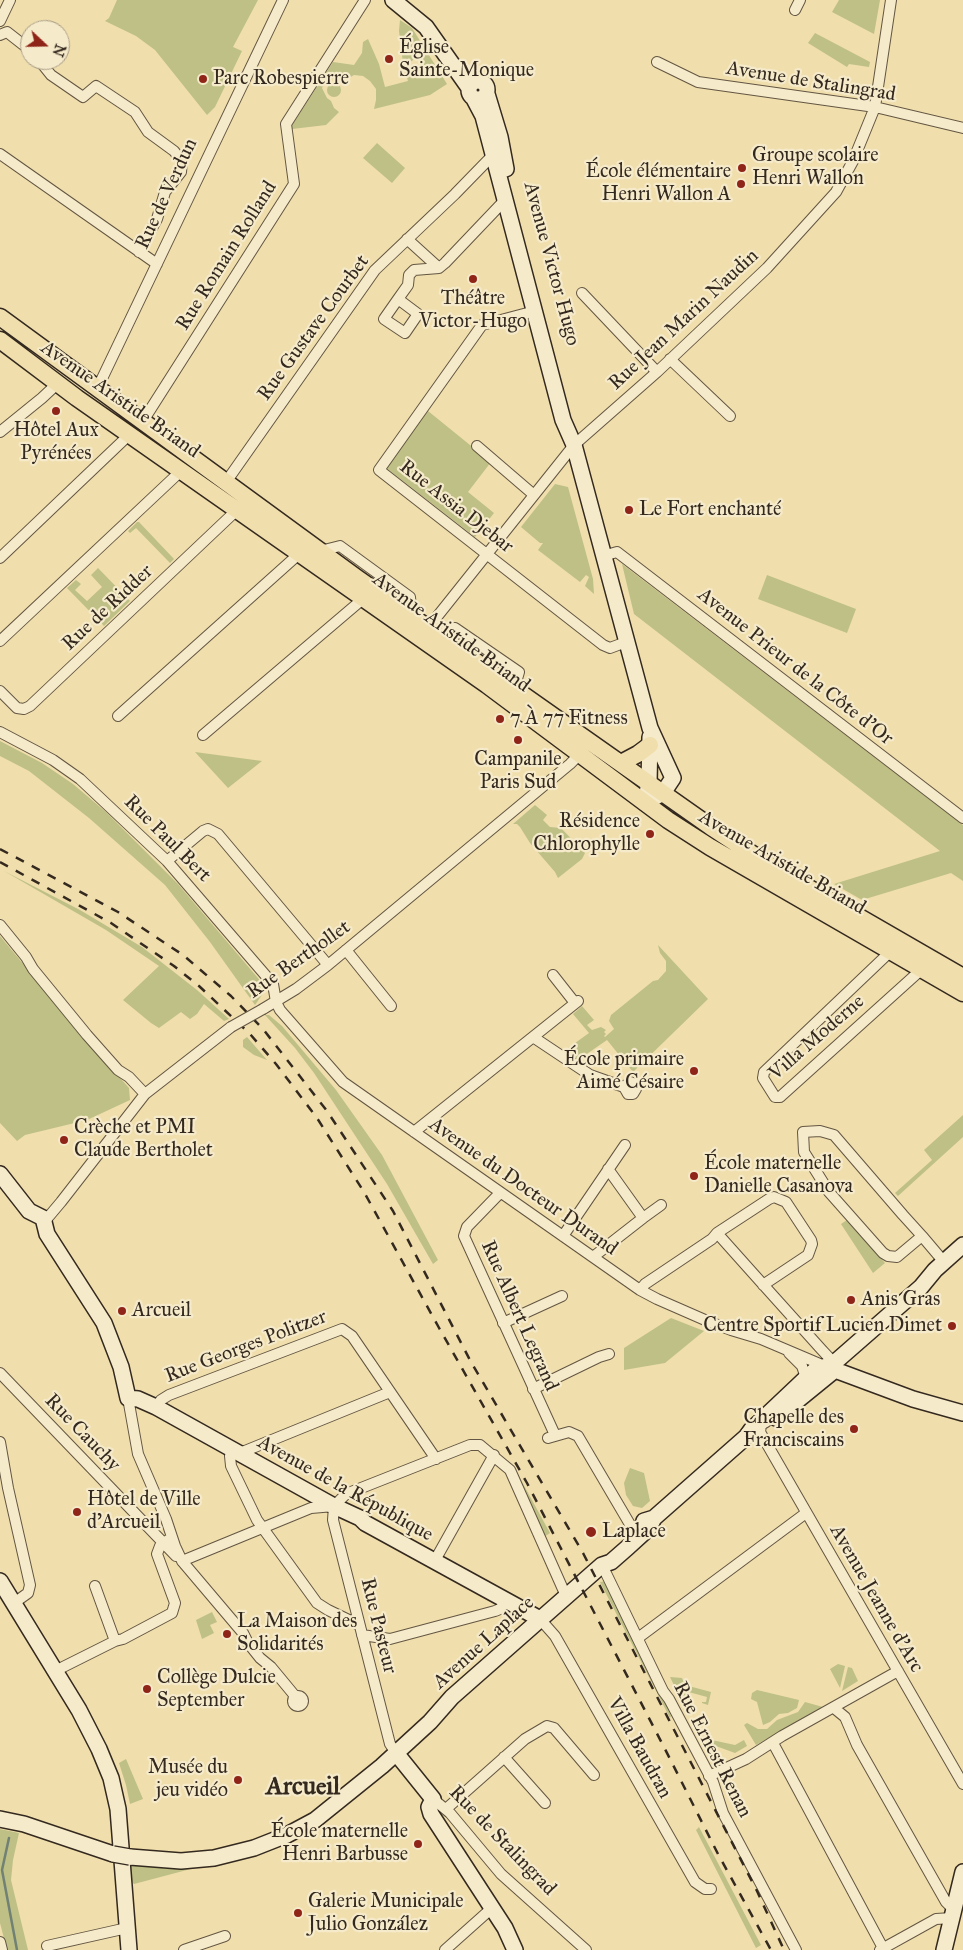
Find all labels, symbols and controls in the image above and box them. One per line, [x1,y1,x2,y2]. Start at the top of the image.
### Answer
north arrow [20,20,70,70]
place label: Église Sainte-Monique [399,36,534,83]
text: N [48,42,69,59]
marker: Église Sainte-Monique [383,53,395,65]
street label: Avenue de Stalingrad [725,57,897,107]
place label: Parc Robespierre [213,67,349,91]
marker: Parc Robespierre [197,73,209,85]
street label: Rue de Verdun [131,135,203,253]
place label: Groupe scolaire Henri Wallon [752,144,878,191]
place label: École élémentaire Henri Wallon A [586,160,731,207]
marker: Groupe scolaire Henri Wallon [736,162,748,174]
street label: Rue Romain Rolland [171,177,283,335]
marker: École élémentaire Henri Wallon A [735,178,747,190]
street label: Avenue Victor Hugo [518,180,584,348]
street label: Rue Jean Marin Naudin [604,244,764,396]
street label: Rue Gustave Courbet [253,250,375,406]
marker: Théâtre Victor-Hugo [467,273,479,285]
place label: Théâtre Victor-Hugo [419,287,527,334]
street label: Avenue Aristide Briand [36,336,204,464]
marker: Hôtel Aux Pyrénées [50,405,62,417]
place label: Hôtel Aux Pyrénées [13,419,99,466]
street label: Rue Assia Djebar [394,455,518,559]
place label: Le Fort enchanté [639,498,781,522]
marker: Le Fort enchanté [623,504,635,516]
street label: Rue de Ridder [58,560,158,656]
street label: Avenue Aristide Briand [368,568,534,698]
street label: Avenue Prieur de la Côte d'Or [692,583,898,751]
place label: 7 À 77 Fitness [510,707,628,731]
marker: 7 À 77 Fitness [494,713,506,725]
marker: Campanile Paris Sud [512,734,524,746]
place label: Campanile Paris Sud [474,748,562,795]
street label: Rue Paul Bert [118,790,216,888]
street label: Avenue Aristide Briand [694,805,870,921]
place label: Résidence Chlorophylle [533,810,640,857]
marker: Résidence Chlorophylle [644,828,656,840]
street label: Rue Berthollet [243,916,355,1004]
street label: Villa Moderne [764,990,870,1086]
place label: École primaire Aimé Césaire [564,1048,684,1095]
marker: École primaire Aimé Césaire [688,1065,700,1077]
street label: Avenue du Docteur Durand [424,1113,622,1261]
place label: Crèche et PMI Claude Bertholet [74,1116,213,1163]
marker: Crèche et PMI Claude Bertholet [58,1134,70,1146]
place label: École maternelle Danielle Casanova [704,1152,853,1199]
marker: École maternelle Danielle Casanova [688,1170,700,1182]
street label: Rue Albert Legrand [475,1237,563,1395]
place label: Anis Gras [861,1288,940,1312]
marker: Anis Gras [845,1294,857,1306]
place label: Arcueil [132,1299,191,1323]
marker: Arcueil [116,1305,128,1317]
street label: Rue Georges Politzer [162,1305,330,1389]
place label: Centre Sportif Lucien Dimet [703,1314,942,1338]
marker: Centre Sportif Lucien Dimet [946,1320,958,1332]
street label: Rue Cauchy [39,1389,125,1477]
place label: Chapelle des Franciscains [743,1406,844,1453]
marker: Chapelle des Franciscains [848,1423,860,1435]
street label: Avenue de la République [253,1431,437,1547]
place label: Hôtel de Ville d'Arcueil [87,1488,201,1535]
marker: Hôtel de Ville d'Arcueil [71,1506,83,1518]
place label: Laplace [602,1520,666,1544]
street label: Avenue Jeanne d'Arc [824,1521,928,1677]
marker: Laplace [584,1525,598,1539]
street label: Rue Pasteur [355,1576,401,1676]
street label: Avenue Laplace [428,1591,540,1695]
place label: La Maison des Solidarités [237,1610,357,1657]
marker: La Maison des Solidarités [221,1628,233,1640]
place label: Collège Dulcie September [157,1666,276,1713]
street label: Rue Ernest Renan [667,1678,757,1822]
marker: Collège Dulcie September [141,1683,153,1695]
street label: Villa Baudran [601,1693,677,1803]
place label: Musée du jeu vidéo [148,1756,228,1803]
district label: Arcueil [266,1773,340,1803]
marker: Musée du jeu vidéo [232,1774,244,1786]
street label: Rue de Stalingrad [443,1781,561,1901]
place label: École maternelle Henri Barbusse [271,1820,408,1867]
marker: École maternelle Henri Barbusse [412,1838,424,1850]
place label: Galerie Municipale Julio González [308,1890,464,1937]
marker: Galerie Municipale Julio González [292,1907,304,1919]

